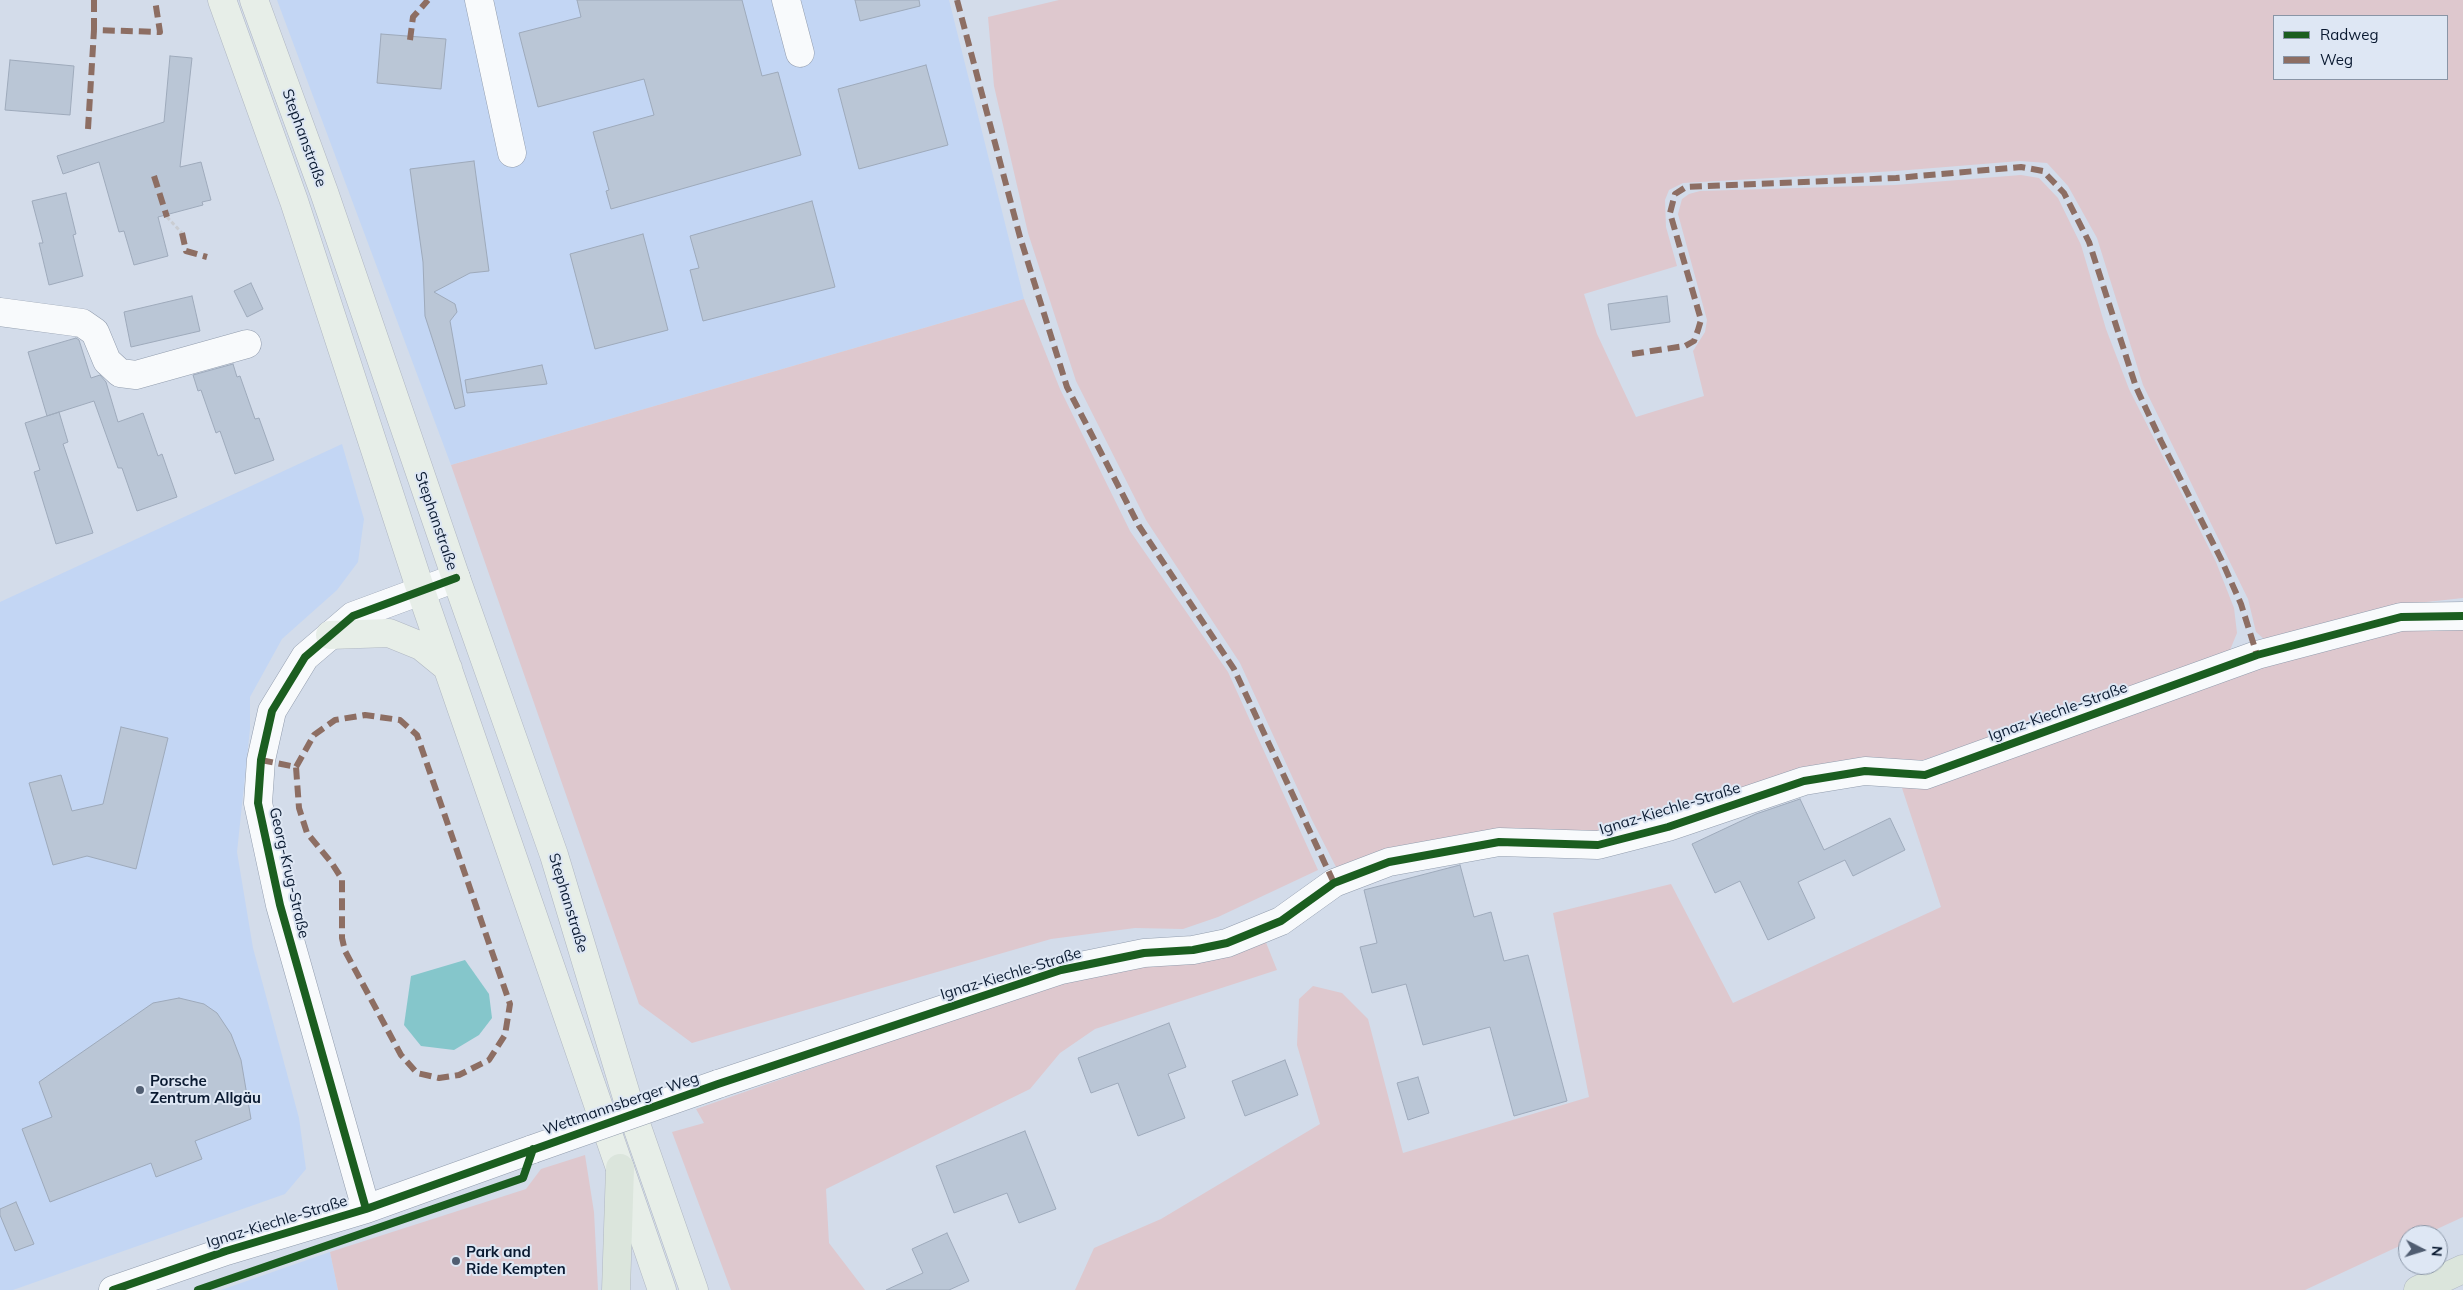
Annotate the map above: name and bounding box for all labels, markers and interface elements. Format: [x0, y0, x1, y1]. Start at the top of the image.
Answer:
legend [2273, 15, 2448, 80]
text: Radweg [2320, 25, 2378, 44]
text: Weg [2320, 50, 2353, 69]
street label: Stephanstraße [278, 87, 330, 189]
street label: Stephanstraße [411, 469, 461, 573]
street label: Ignaz-Kiechle-Straße [1986, 679, 2130, 745]
street label: Ignaz-Kiechle-Straße [1597, 779, 1743, 839]
street label: Georg-Krug-Straße [265, 806, 313, 940]
street label: Stephanstraße [544, 851, 592, 955]
street label: Ignaz-Kiechle-Straße [938, 944, 1084, 1004]
street label: Wettmannsberger Weg [541, 1069, 701, 1139]
place label: Porsche Zentrum Allgäu [150, 1072, 261, 1107]
marker: Porsche Zentrum Allgäu [134, 1084, 146, 1096]
street label: Ignaz-Kiechle-Straße [204, 1192, 350, 1252]
north arrow [2398, 1225, 2448, 1275]
place label: Park and Ride Kempten [466, 1243, 566, 1278]
text: N [2428, 1245, 2446, 1257]
marker: Park and Ride Kempten [450, 1255, 462, 1267]

